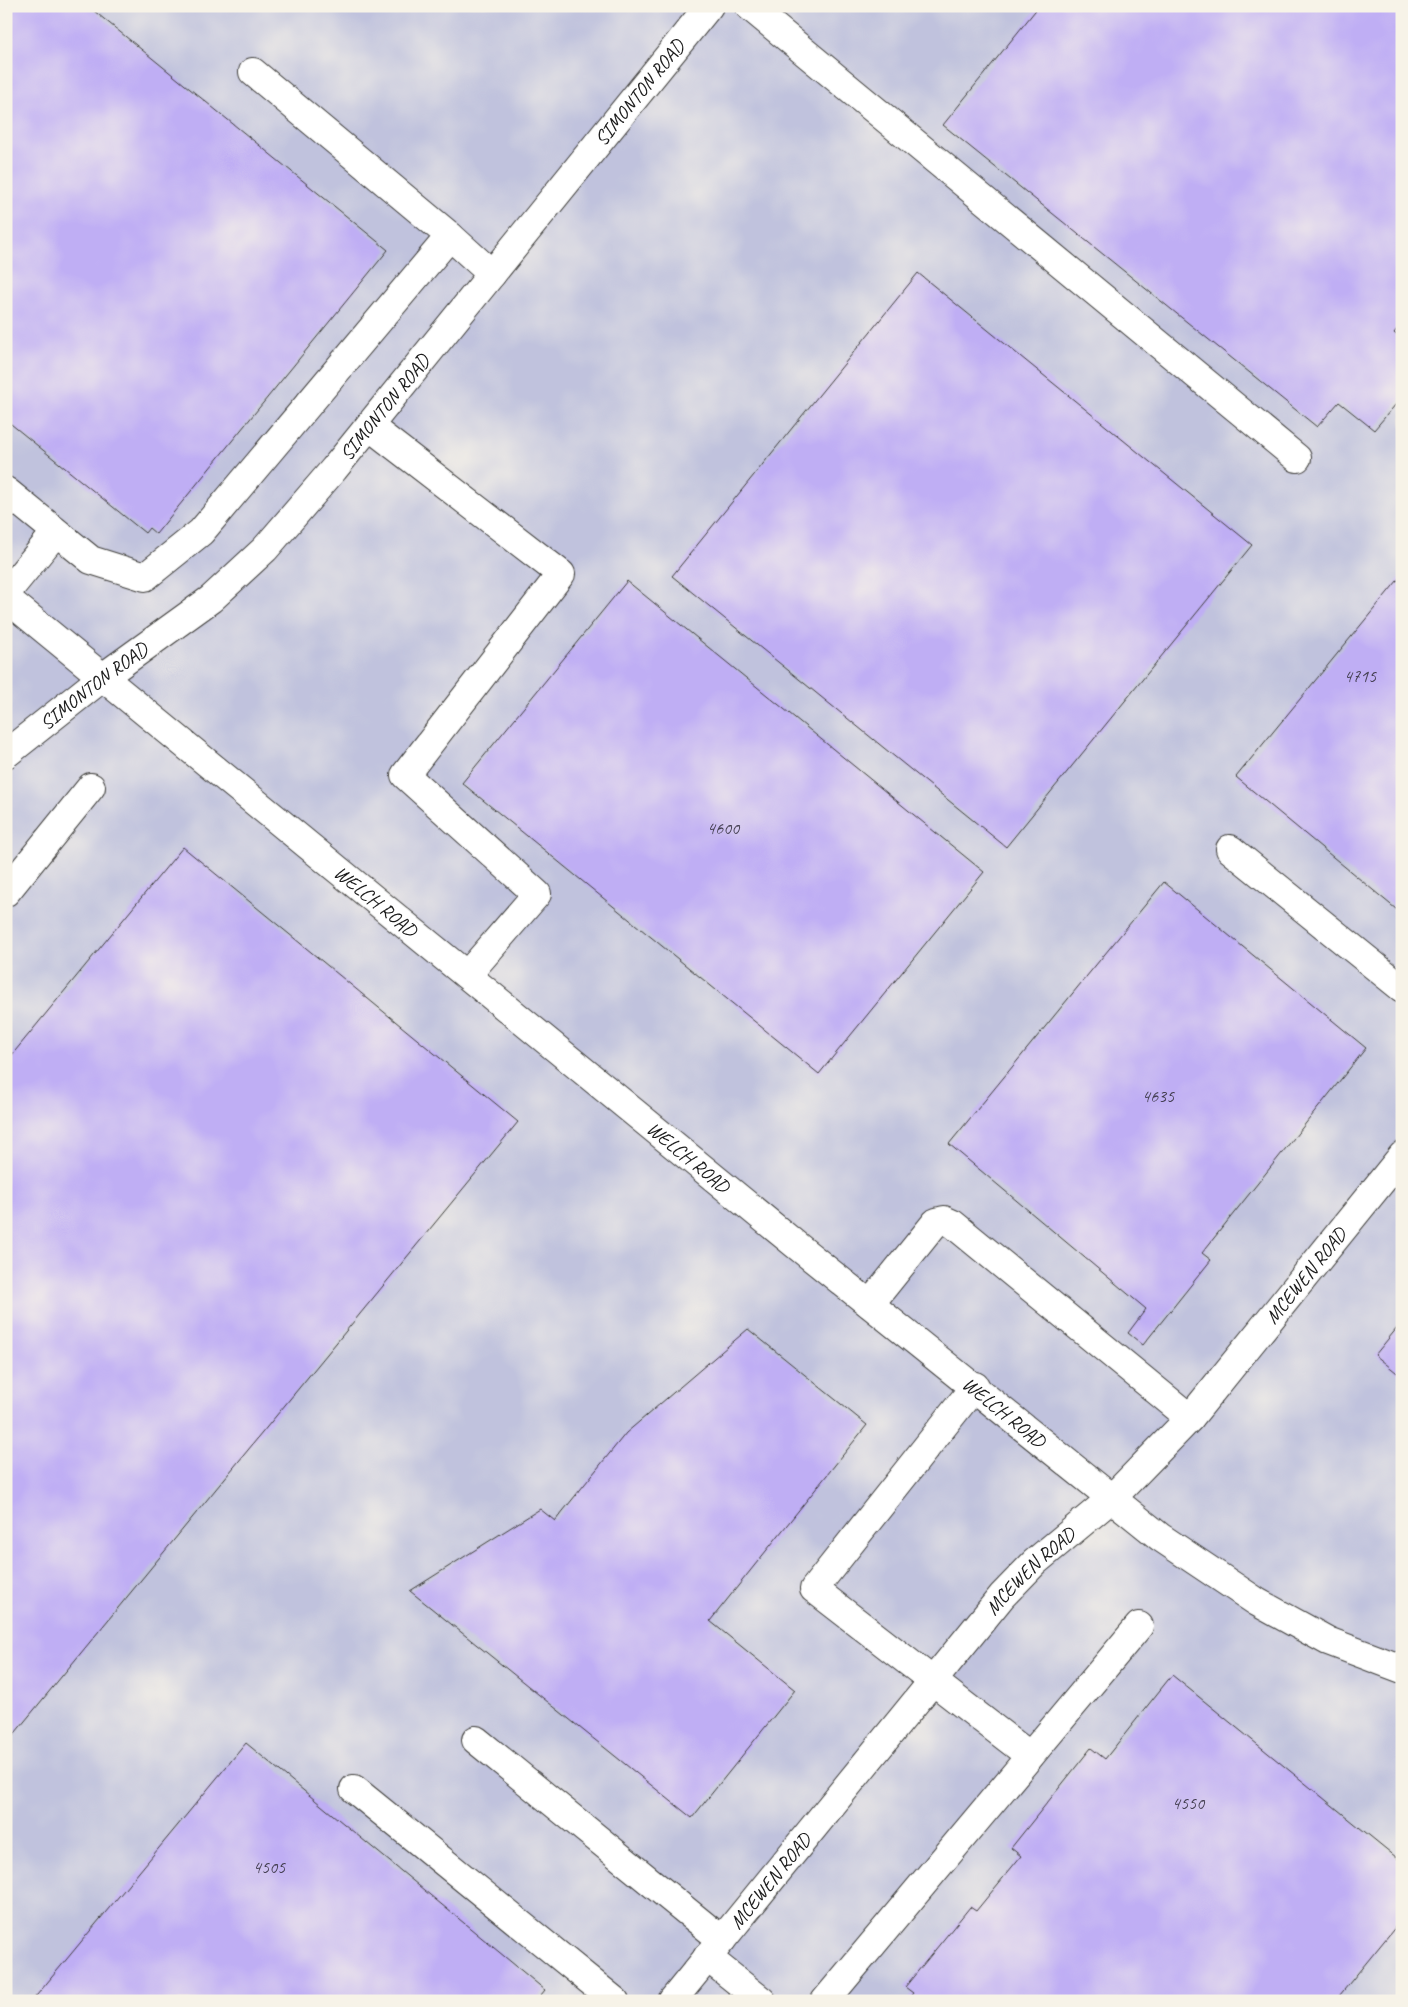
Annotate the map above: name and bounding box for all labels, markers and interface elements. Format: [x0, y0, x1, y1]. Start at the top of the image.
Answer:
street label: SIMONTON ROAD [589, 33, 691, 151]
street label: SIMONTON ROAD [334, 348, 436, 466]
street label: SIMONTON ROAD [35, 636, 154, 735]
house number: 4715 [1344, 665, 1377, 687]
house number: 4600 [707, 817, 741, 839]
street label: WELCH ROAD [329, 860, 424, 944]
house number: 4635 [1142, 1085, 1175, 1107]
street label: WELCH ROAD [642, 1116, 736, 1200]
street label: MCEWEN ROAD [1260, 1221, 1353, 1329]
street label: WELCH ROAD [957, 1371, 1052, 1455]
street label: MCEWEN ROAD [980, 1520, 1082, 1620]
house number: 4550 [1172, 1792, 1206, 1814]
street label: MCEWEN ROAD [724, 1826, 818, 1934]
house number: 4505 [253, 1856, 286, 1878]

